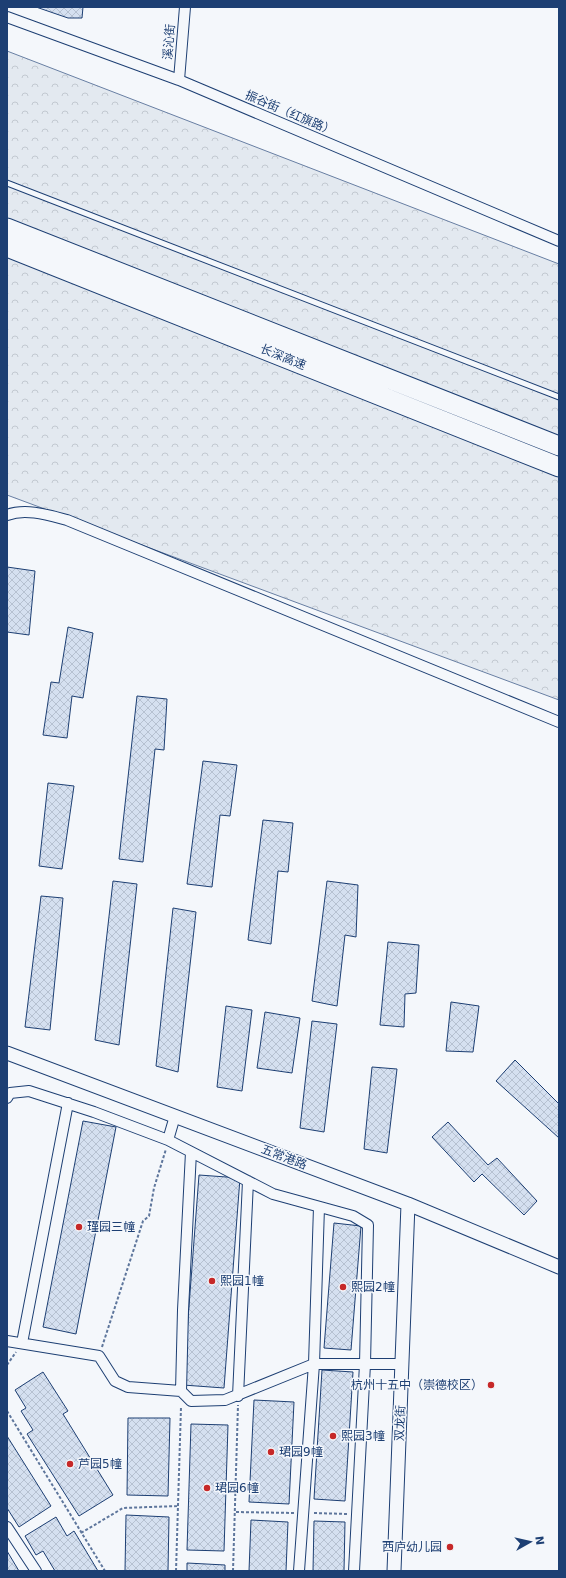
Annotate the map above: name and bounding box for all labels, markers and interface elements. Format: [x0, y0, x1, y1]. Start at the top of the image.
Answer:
street label: 溪沁街 [160, 23, 178, 61]
street label: 振谷街（红旗路） [243, 88, 337, 138]
street label: 长深高速 [258, 342, 308, 372]
street label: 五常港路 [259, 1142, 309, 1172]
place label: 瑾园三幢 [87, 1220, 135, 1234]
marker: 瑾园三幢 [74, 1222, 84, 1232]
place label: 熙园1幢 [220, 1274, 264, 1288]
marker: 熙园1幢 [207, 1276, 217, 1286]
place label: 熙园2幢 [351, 1280, 395, 1294]
marker: 熙园2幢 [338, 1282, 348, 1292]
place label: 杭州十五中（崇德校区） [351, 1378, 483, 1392]
marker: 杭州十五中（崇德校区） [486, 1380, 496, 1390]
street label: 双龙街 [392, 1405, 408, 1441]
place label: 熙园3幢 [341, 1429, 385, 1443]
marker: 熙园3幢 [328, 1431, 338, 1441]
place label: 珺园9幢 [279, 1445, 323, 1459]
marker: 珺园9幢 [266, 1447, 276, 1457]
place label: 芦园5幢 [78, 1457, 122, 1471]
marker: 芦园5幢 [65, 1459, 75, 1469]
place label: 珺园6幢 [215, 1481, 259, 1495]
marker: 珺园6幢 [202, 1483, 212, 1493]
north arrow [510, 1522, 550, 1562]
text: N [532, 1535, 546, 1546]
place label: 西庐幼儿园 [382, 1540, 442, 1554]
marker: 西庐幼儿园 [445, 1542, 455, 1552]

